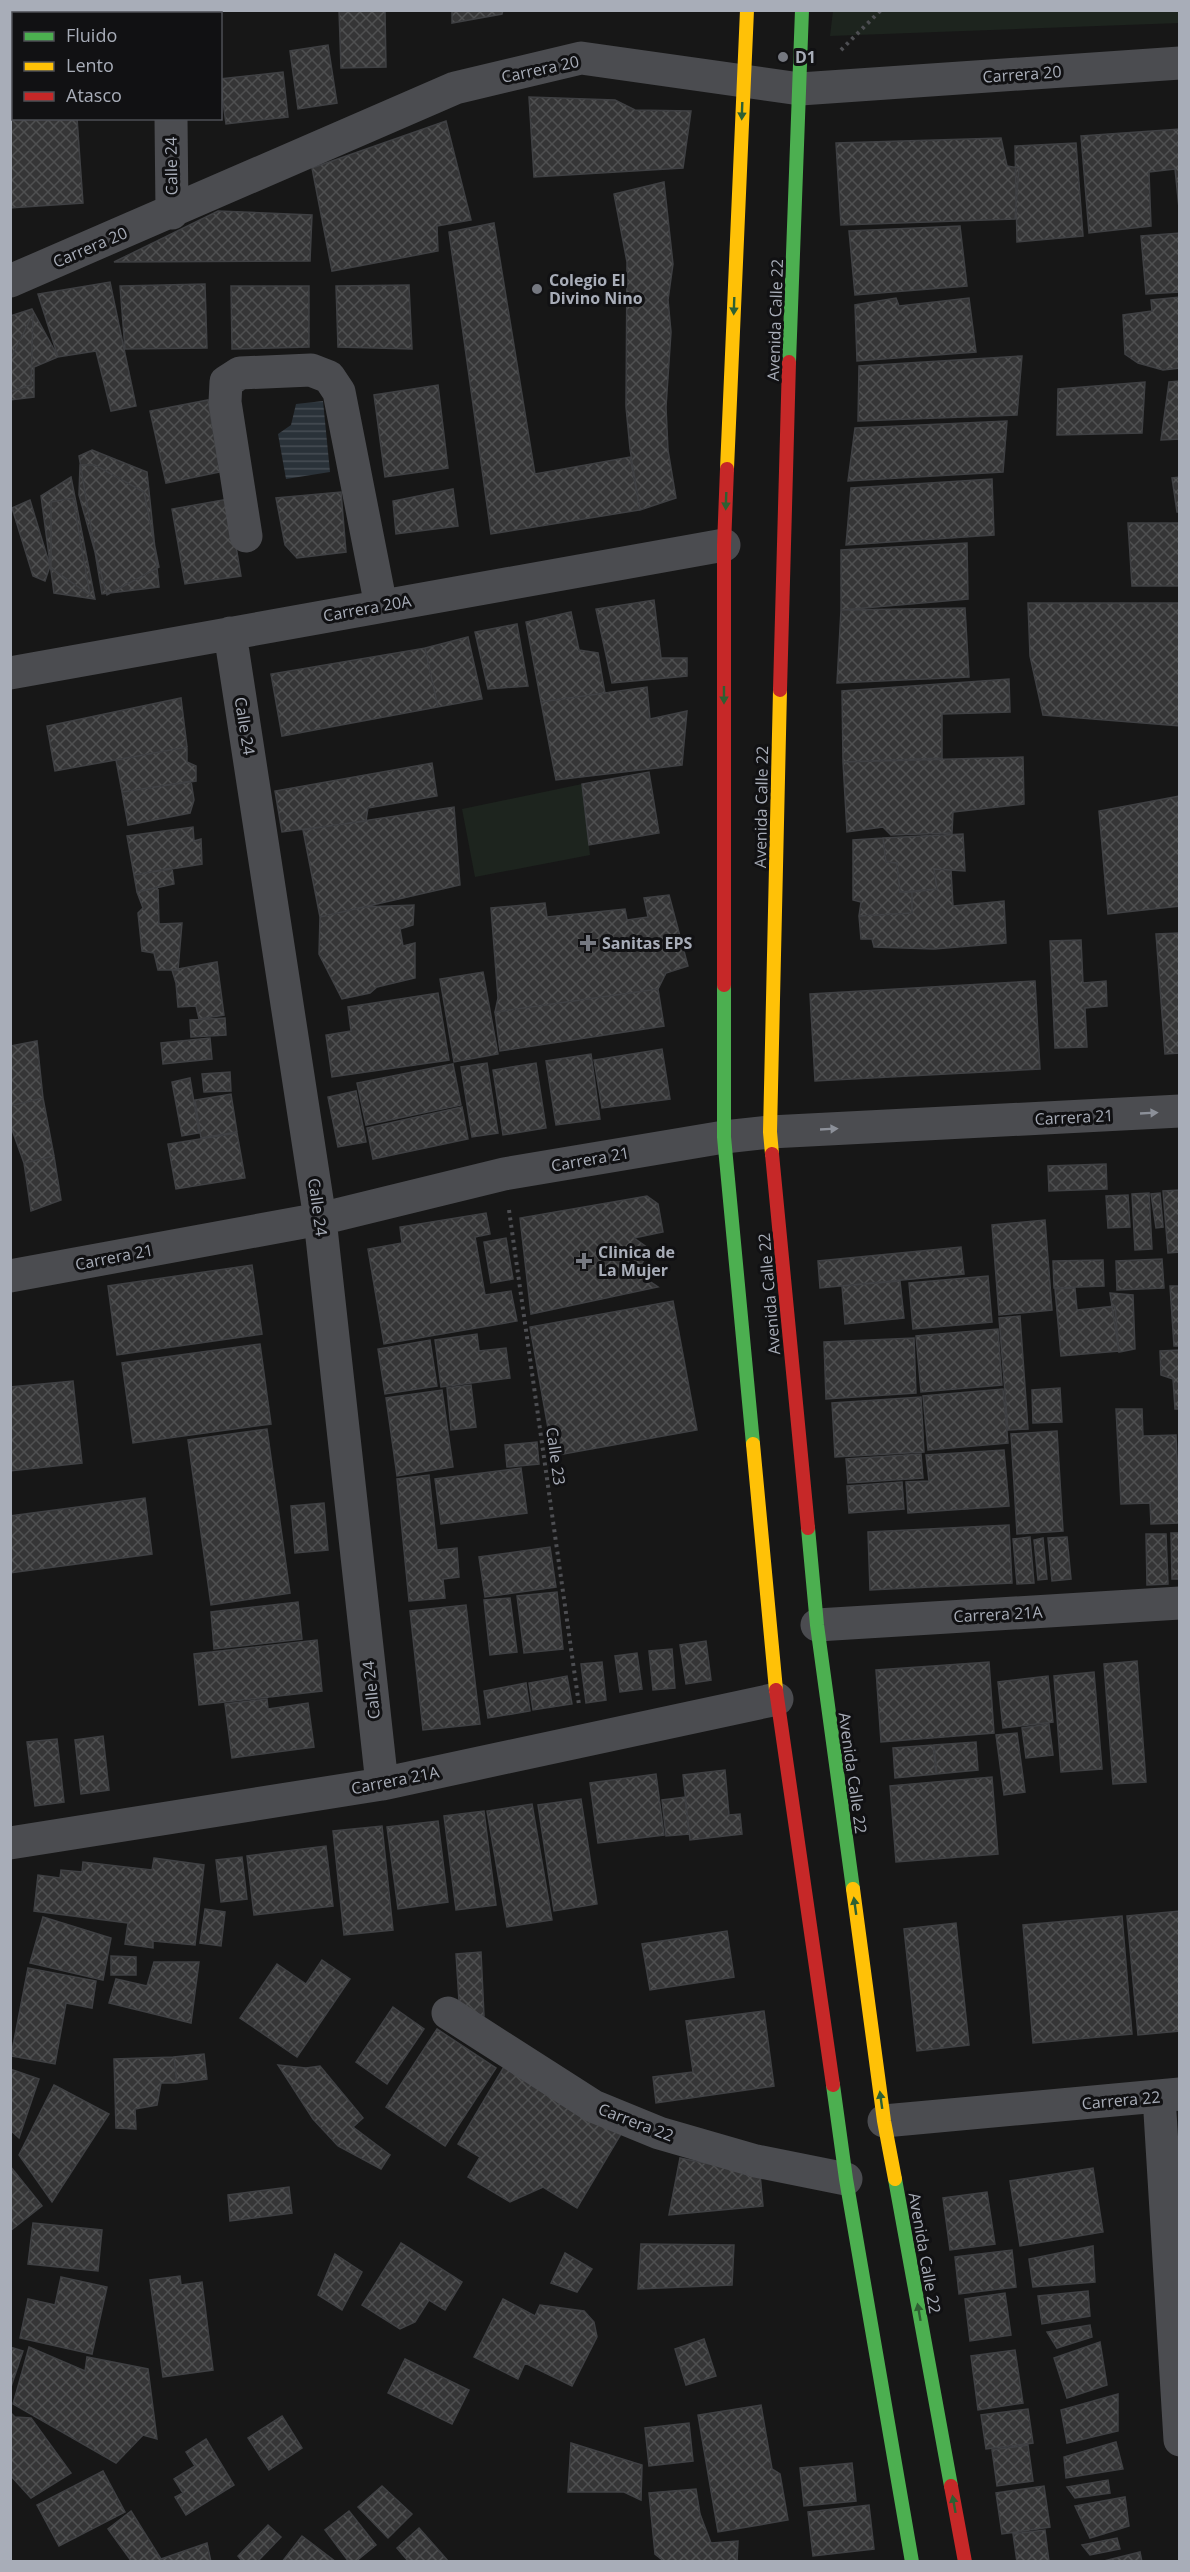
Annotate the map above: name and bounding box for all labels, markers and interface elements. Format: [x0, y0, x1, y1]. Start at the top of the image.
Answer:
legend [12, 12, 222, 120]
text: Fluido [66, 23, 117, 47]
place label: D1 [795, 46, 816, 68]
street label: Carrera 20 [499, 50, 581, 88]
marker: D1 [776, 50, 790, 64]
text: Lento [66, 53, 114, 77]
street label: Carrera 20 [982, 60, 1062, 88]
text: Atasco [66, 83, 122, 107]
one-way arrow [738, 101, 747, 120]
street label: Calle 24 [159, 137, 183, 195]
street label: Carrera 20 [49, 221, 131, 273]
street label: Avenida Calle 22 [762, 259, 788, 381]
place label: Colegio El Divino Nino [549, 269, 643, 309]
marker: Colegio El Divino Nino [530, 282, 544, 296]
one-way arrow [730, 296, 739, 315]
one-way arrow [721, 491, 730, 510]
street label: Carrera 20A [321, 589, 414, 627]
one-way arrow [719, 686, 729, 705]
street label: Calle 24 [230, 695, 260, 757]
street label: Avenida Calle 22 [749, 746, 773, 868]
place label: Sanitas EPS [602, 932, 693, 954]
marker: Sanitas EPS [579, 934, 597, 952]
street label: Carrera 21 [1034, 1104, 1114, 1130]
one-way arrow [1140, 1108, 1159, 1117]
one-way arrow [819, 1124, 838, 1133]
street label: Carrera 21 [549, 1141, 631, 1177]
street label: Calle 24 [303, 1177, 333, 1237]
street label: Avenida Calle 22 [753, 1232, 785, 1356]
street label: Carrera 21 [73, 1239, 155, 1275]
place label: Clinica de La Mujer [598, 1241, 675, 1281]
marker: Clinica de La Mujer [575, 1252, 593, 1270]
street label: Calle 23 [541, 1426, 571, 1486]
street label: Carrera 21A [953, 1601, 1044, 1627]
street label: Calle 24 [357, 1660, 385, 1720]
street label: Avenida Calle 22 [834, 1711, 872, 1835]
street label: Carrera 21A [349, 1761, 442, 1799]
one-way arrow [850, 1897, 859, 1916]
street label: Carrera 22 [1081, 2086, 1161, 2114]
one-way arrow [876, 2090, 885, 2109]
street label: Carrera 22 [595, 2098, 677, 2146]
street label: Avenida Calle 22 [904, 2191, 946, 2315]
one-way arrow [914, 2303, 923, 2322]
one-way arrow [949, 2494, 958, 2513]

